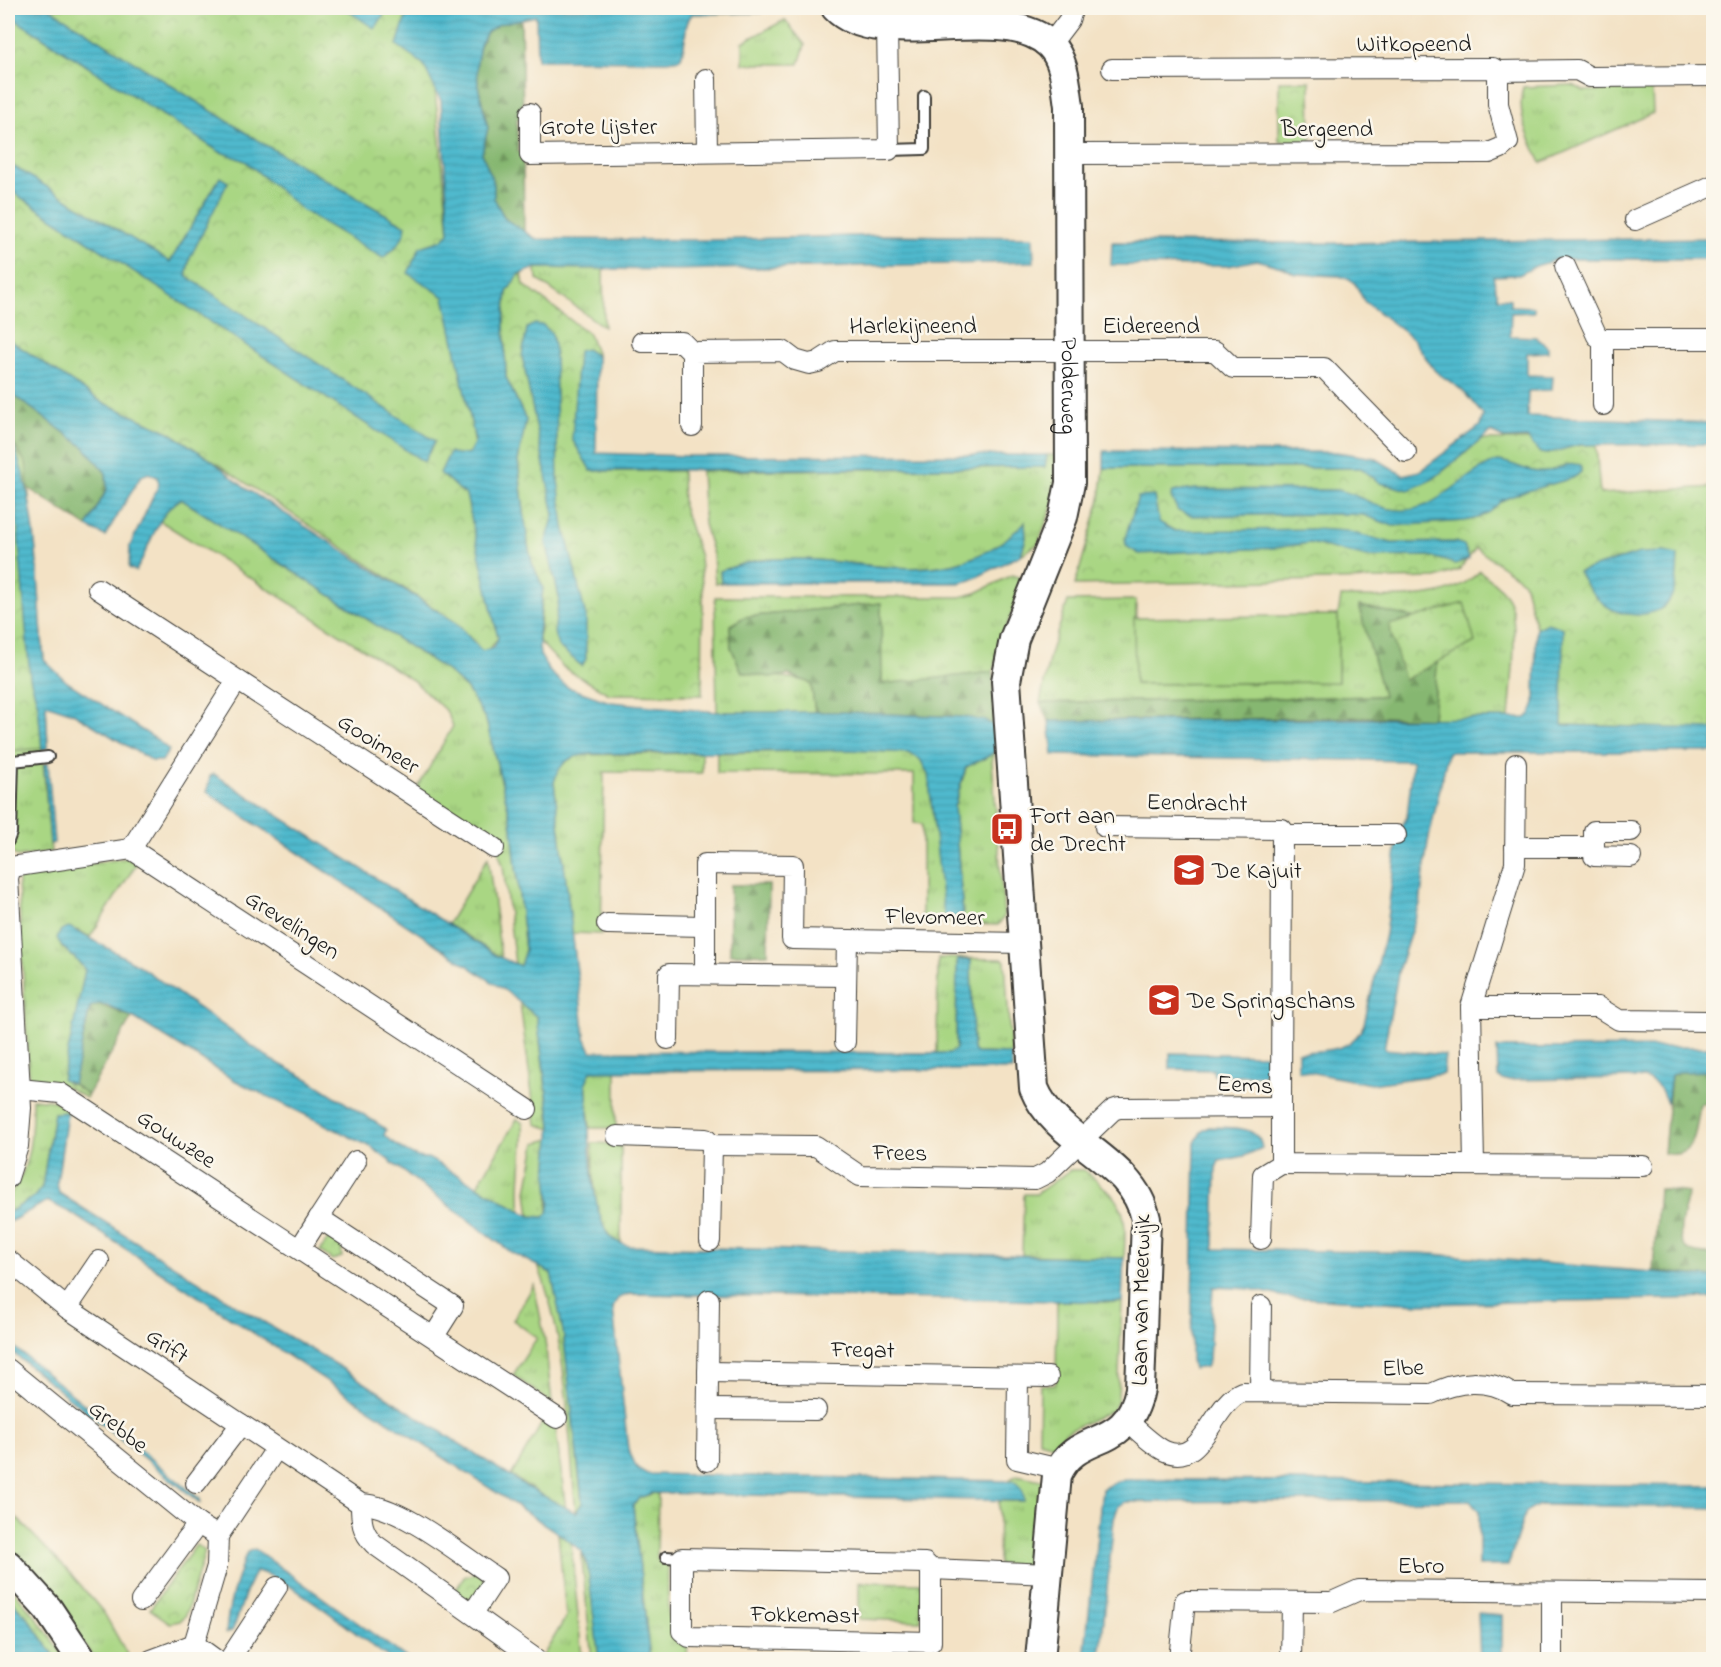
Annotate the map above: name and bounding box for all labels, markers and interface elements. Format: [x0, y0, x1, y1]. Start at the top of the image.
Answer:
street label: Witkopeend [1356, 28, 1472, 63]
street label: Grote Lijster [541, 111, 658, 146]
street label: Bergeend [1280, 113, 1373, 148]
street label: Harlekijneend [849, 310, 977, 345]
street label: Eidereend [1102, 310, 1200, 345]
street label: Polderweg [1050, 337, 1085, 435]
street label: Gooimeer [330, 705, 426, 785]
street label: Eendracht [1146, 786, 1248, 823]
place label: Fort aan de Drecht [1029, 800, 1126, 863]
bus stop icon: Fort aan de Drecht [989, 811, 1025, 847]
school or university icon: De Kajuit [1171, 852, 1207, 888]
place label: De Kajuit [1211, 855, 1302, 890]
street label: Grevelingen [237, 882, 346, 970]
street label: Flevomeer [884, 900, 986, 937]
school or university icon: De Springschans [1146, 982, 1182, 1018]
place label: De Springschans [1186, 985, 1356, 1020]
street label: Eems [1216, 1068, 1274, 1105]
street label: Gouwzee [129, 1101, 222, 1179]
street label: Frees [871, 1137, 928, 1172]
street label: Laan van Meerwijk [1124, 1213, 1162, 1386]
street label: Grift [138, 1320, 195, 1374]
street label: Fregat [830, 1333, 895, 1370]
street label: Elbe [1381, 1351, 1425, 1388]
street label: Grebbe [80, 1393, 155, 1463]
street label: Ebro [1397, 1550, 1445, 1585]
street label: Fokkemast [749, 1598, 860, 1635]

